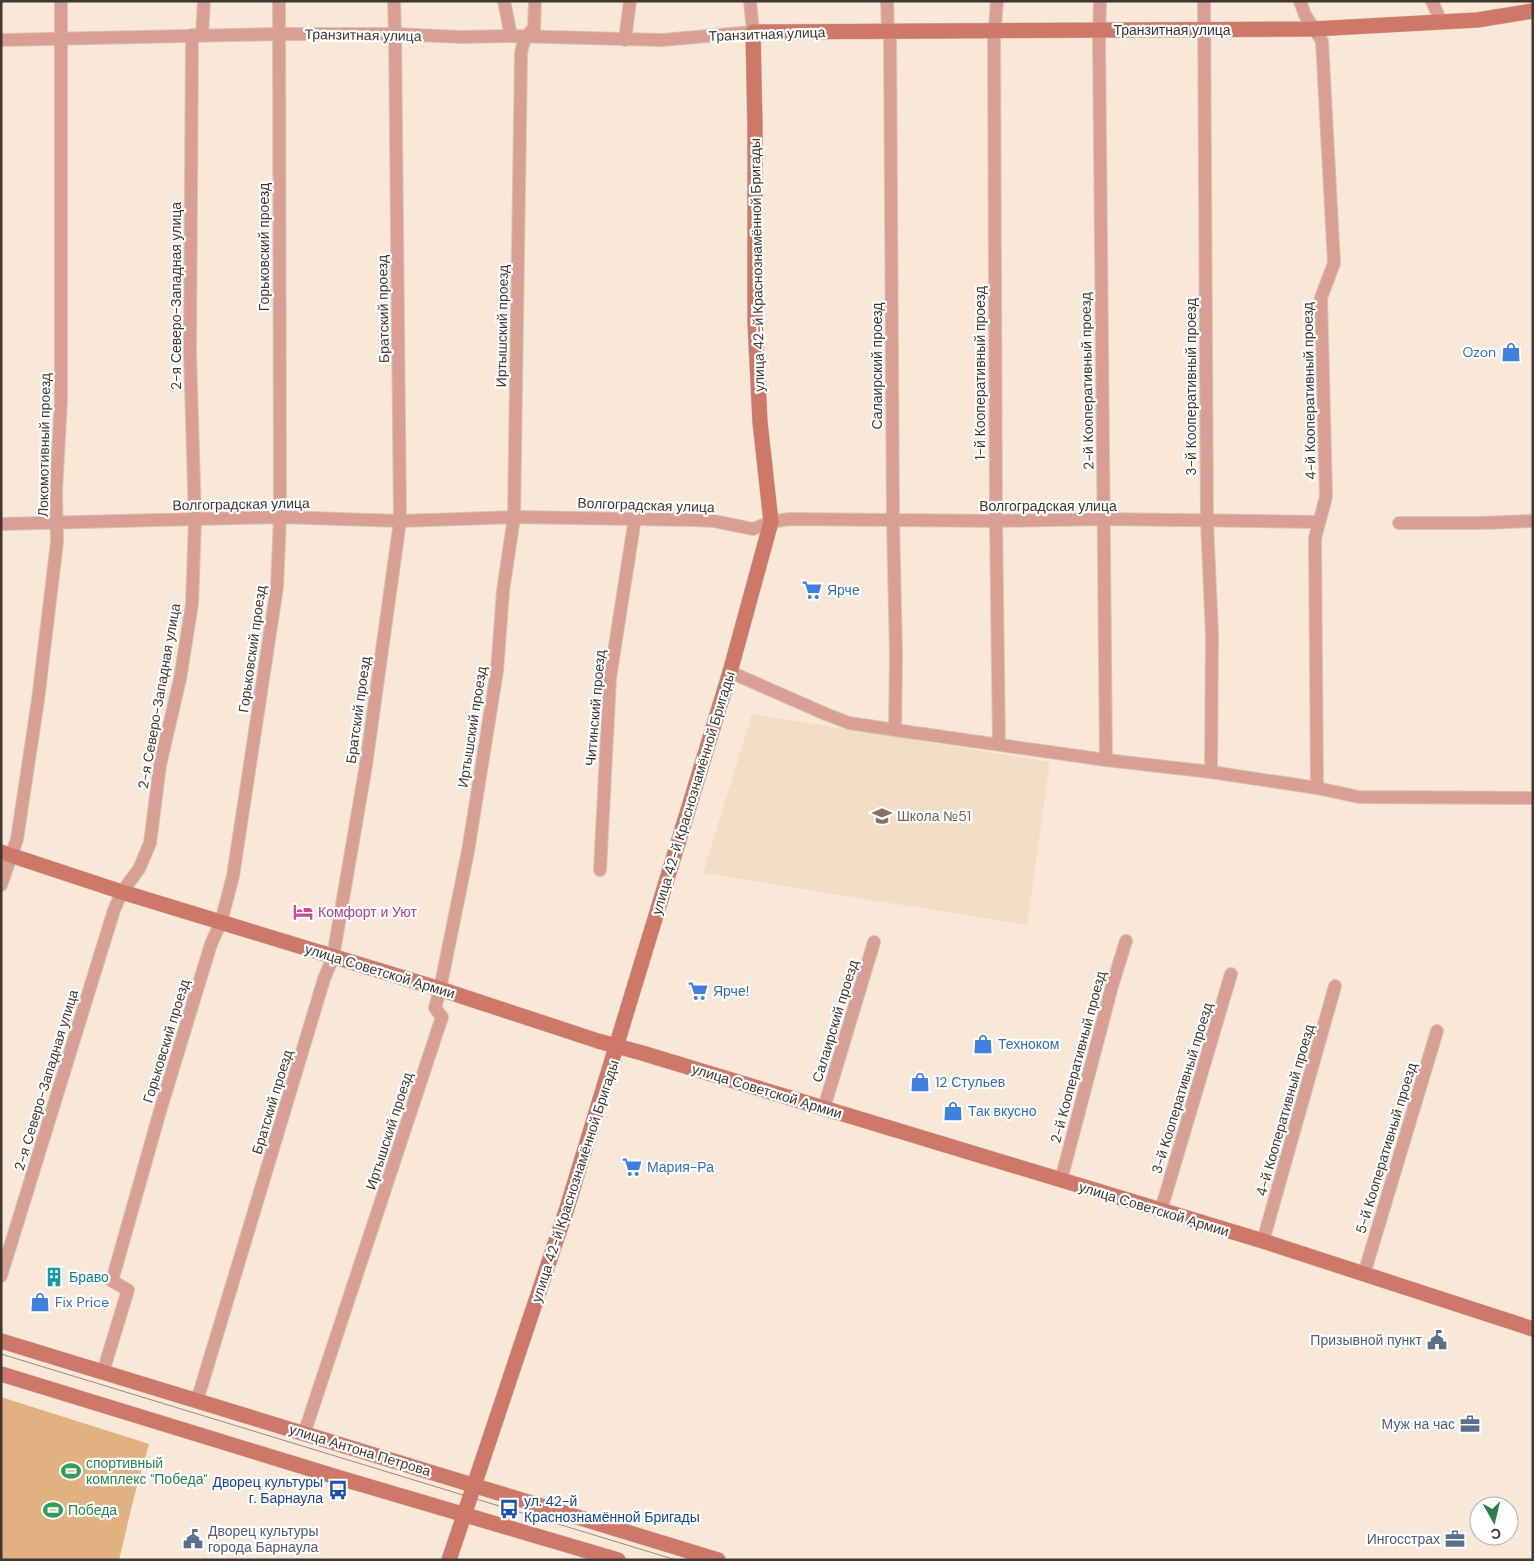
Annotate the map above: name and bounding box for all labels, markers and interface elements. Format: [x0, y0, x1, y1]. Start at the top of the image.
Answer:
street label: Транзитная улица [1113, 21, 1231, 39]
street label: Транзитная улица [708, 23, 826, 45]
street label: Транзитная улица [304, 25, 422, 45]
street label: улица 42-й Краснознамённой Бригады [746, 138, 768, 392]
street label: Горьковский проезд [255, 183, 273, 311]
street label: 2-я Северо-Западная улица [167, 202, 185, 390]
street label: Братский проезд [373, 255, 393, 363]
street label: Иртышский проезд [492, 265, 512, 387]
street label: 1-й Кооперативный проезд [971, 286, 989, 460]
street label: 2-й Кооперативный проезд [1076, 292, 1098, 470]
street label: 3-й Кооперативный проезд [1182, 298, 1200, 476]
street label: Салаирский проезд [868, 302, 886, 430]
street label: 4-й Кооперативный проезд [1298, 302, 1320, 480]
shop icon: Ozon [1500, 341, 1522, 363]
place label: Ozon [1462, 343, 1496, 361]
street label: Локомотивный проезд [34, 373, 54, 517]
street label: Волгоградская улица [172, 494, 310, 514]
street label: Волгоградская улица [577, 494, 715, 516]
street label: Волгоградская улица [979, 497, 1117, 515]
supermarket icon: Ярче [801, 579, 823, 601]
place label: Ярче [827, 581, 860, 599]
street label: Горьковский проезд [234, 584, 270, 714]
street label: 2-я Северо-Западная улица [134, 602, 184, 790]
street label: Читинский проезд [581, 649, 609, 767]
street label: Братский проезд [342, 655, 374, 765]
street label: Иртышский проезд [454, 665, 490, 789]
street label: улица 42-й Краснознамённой Бригады [647, 669, 739, 917]
school or university icon: Школа №51 [871, 805, 893, 827]
place label: Школа №51 [897, 807, 971, 825]
hotel icon: Комфорт и Уют [292, 901, 314, 923]
place label: Комфорт и Уют [318, 903, 417, 921]
street label: улица Советской Армии [303, 940, 457, 1002]
street label: Салаирский проезд [808, 958, 862, 1084]
street label: 2-й Кооперативный проезд [1046, 969, 1110, 1145]
street label: Горьковский проезд [139, 977, 193, 1105]
supermarket icon: Ярче! [687, 980, 709, 1002]
place label: Ярче! [713, 982, 749, 1000]
street label: 2-я Северо-Западная улица [10, 987, 82, 1173]
street label: 3-й Кооперативный проезд [1147, 1000, 1217, 1176]
street label: 4-й Кооперативный проезд [1252, 1022, 1318, 1198]
shop icon: Техноком [972, 1033, 994, 1055]
place label: Техноком [998, 1035, 1059, 1053]
street label: Братский проезд [248, 1048, 296, 1156]
street label: улица 42-й Краснознамённой Бригады [527, 1058, 623, 1304]
street label: улица Советской Армии [690, 1060, 844, 1122]
street label: 5-й Кооперативный проезд [1351, 1060, 1421, 1236]
street label: Иртышский проезд [361, 1070, 417, 1192]
shop icon: 12 Стульев [909, 1071, 931, 1093]
place label: 12 Стульев [935, 1073, 1005, 1091]
shop icon: Так вкусно [942, 1100, 964, 1122]
place label: Так вкусно [968, 1102, 1037, 1120]
supermarket icon: Мария-Ра [621, 1156, 643, 1178]
place label: Мария-Ра [647, 1158, 714, 1176]
street label: улица Советской Армии [1077, 1178, 1231, 1240]
building icon: Браво [43, 1266, 65, 1288]
place label: Браво [69, 1268, 109, 1286]
shop icon: Fix Price [29, 1291, 51, 1313]
place label: Fix Price [55, 1293, 109, 1311]
public building icon: Призывной пункт [1426, 1329, 1448, 1351]
place label: Призывной пункт [1310, 1331, 1423, 1349]
office icon: Муж на час [1459, 1413, 1481, 1435]
place label: Муж на час [1382, 1415, 1455, 1433]
street label: улица Антона Петрова [287, 1420, 433, 1480]
place label: спортивный комплекс "Победа" [86, 1454, 208, 1488]
sports icon: спортивный комплекс "Победа" [60, 1460, 82, 1482]
place label: Дворец культуры г. Барнаула [213, 1473, 323, 1507]
bus stop icon: Дворец культуры г. Барнаула [327, 1479, 349, 1501]
place label: ул. 42-й Краснознамённой Бригады [524, 1492, 700, 1526]
north arrow [1469, 1496, 1519, 1546]
bus stop icon: ул. 42-й Краснознамённой Бригады [498, 1498, 520, 1520]
sports icon: Победа [42, 1499, 64, 1521]
place label: Победа [68, 1501, 117, 1519]
place label: Дворец культуры города Барнаула [208, 1522, 319, 1556]
text: С [1490, 1524, 1502, 1543]
public building icon: Дворец культуры города Барнаула [182, 1528, 204, 1550]
office icon: Ингосстрах [1444, 1528, 1466, 1550]
place label: Ингосстрах [1367, 1530, 1440, 1548]

